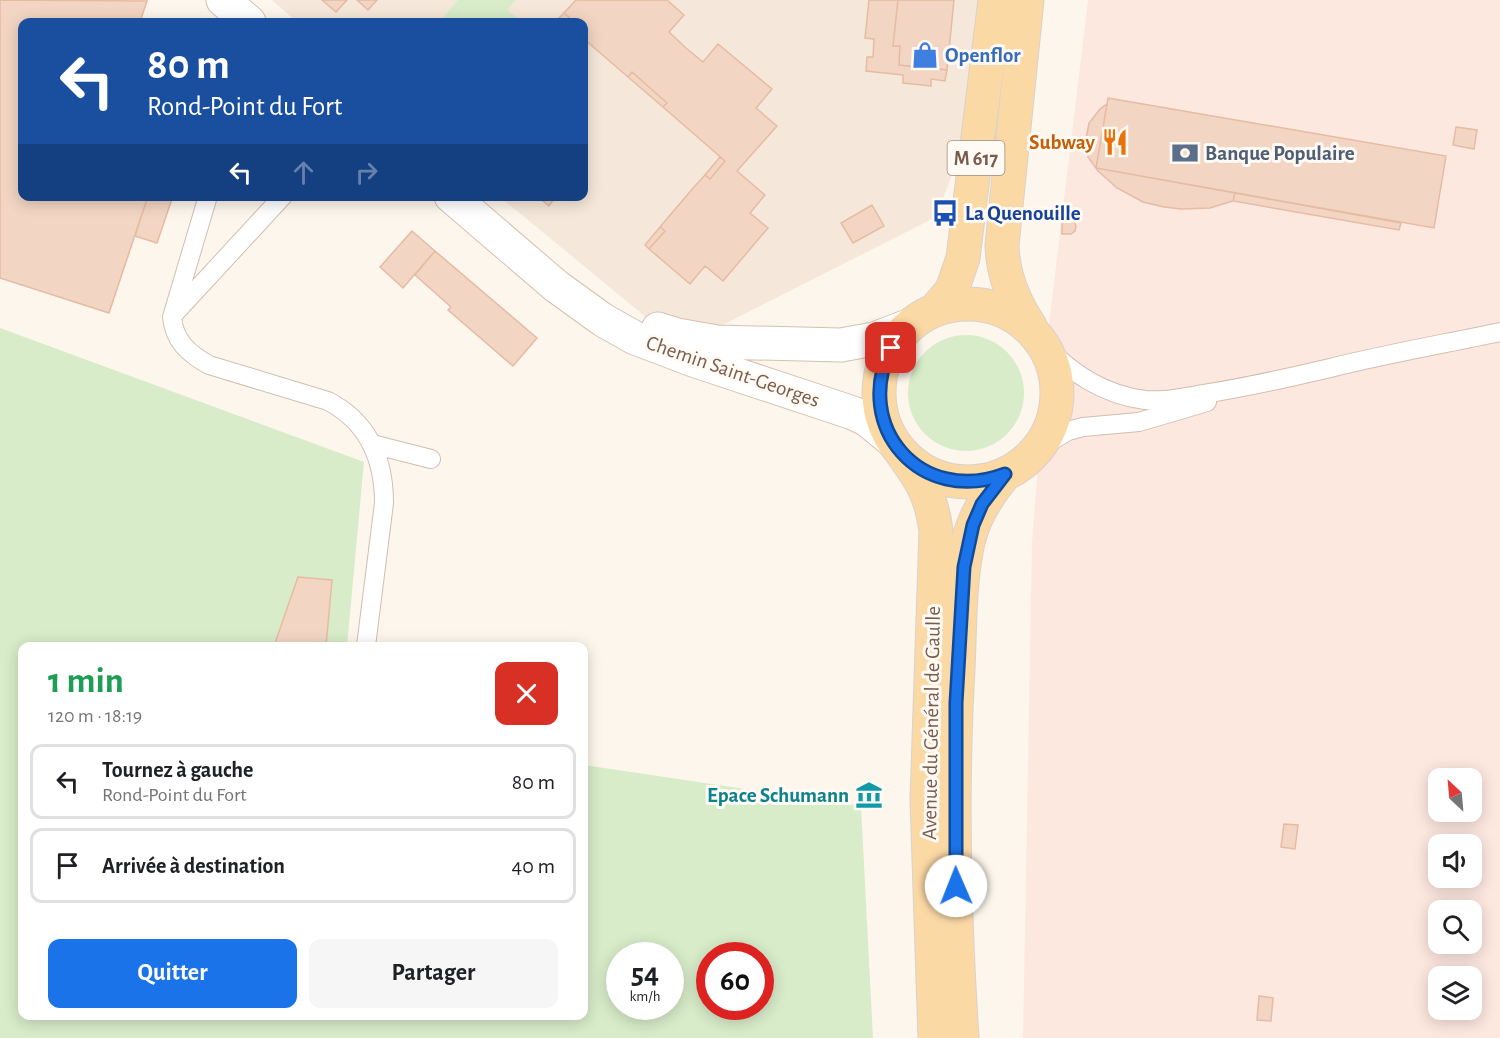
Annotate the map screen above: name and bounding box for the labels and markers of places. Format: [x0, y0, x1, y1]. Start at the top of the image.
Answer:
shop icon: Openflor [910, 40, 940, 70]
place label: Openflor [945, 45, 1021, 66]
restaurant icon: Subway [1100, 127, 1130, 157]
place label: Subway [1029, 132, 1096, 153]
bank icon: Banque Populaire [1170, 138, 1200, 168]
place label: Banque Populaire [1205, 143, 1355, 164]
bus stop icon: La Quenouille [930, 198, 960, 228]
place label: La Quenouille [965, 203, 1081, 225]
pin [865, 322, 916, 373]
museum icon: Epace Schumann [854, 780, 884, 810]
place label: Epace Schumann [707, 785, 849, 806]

